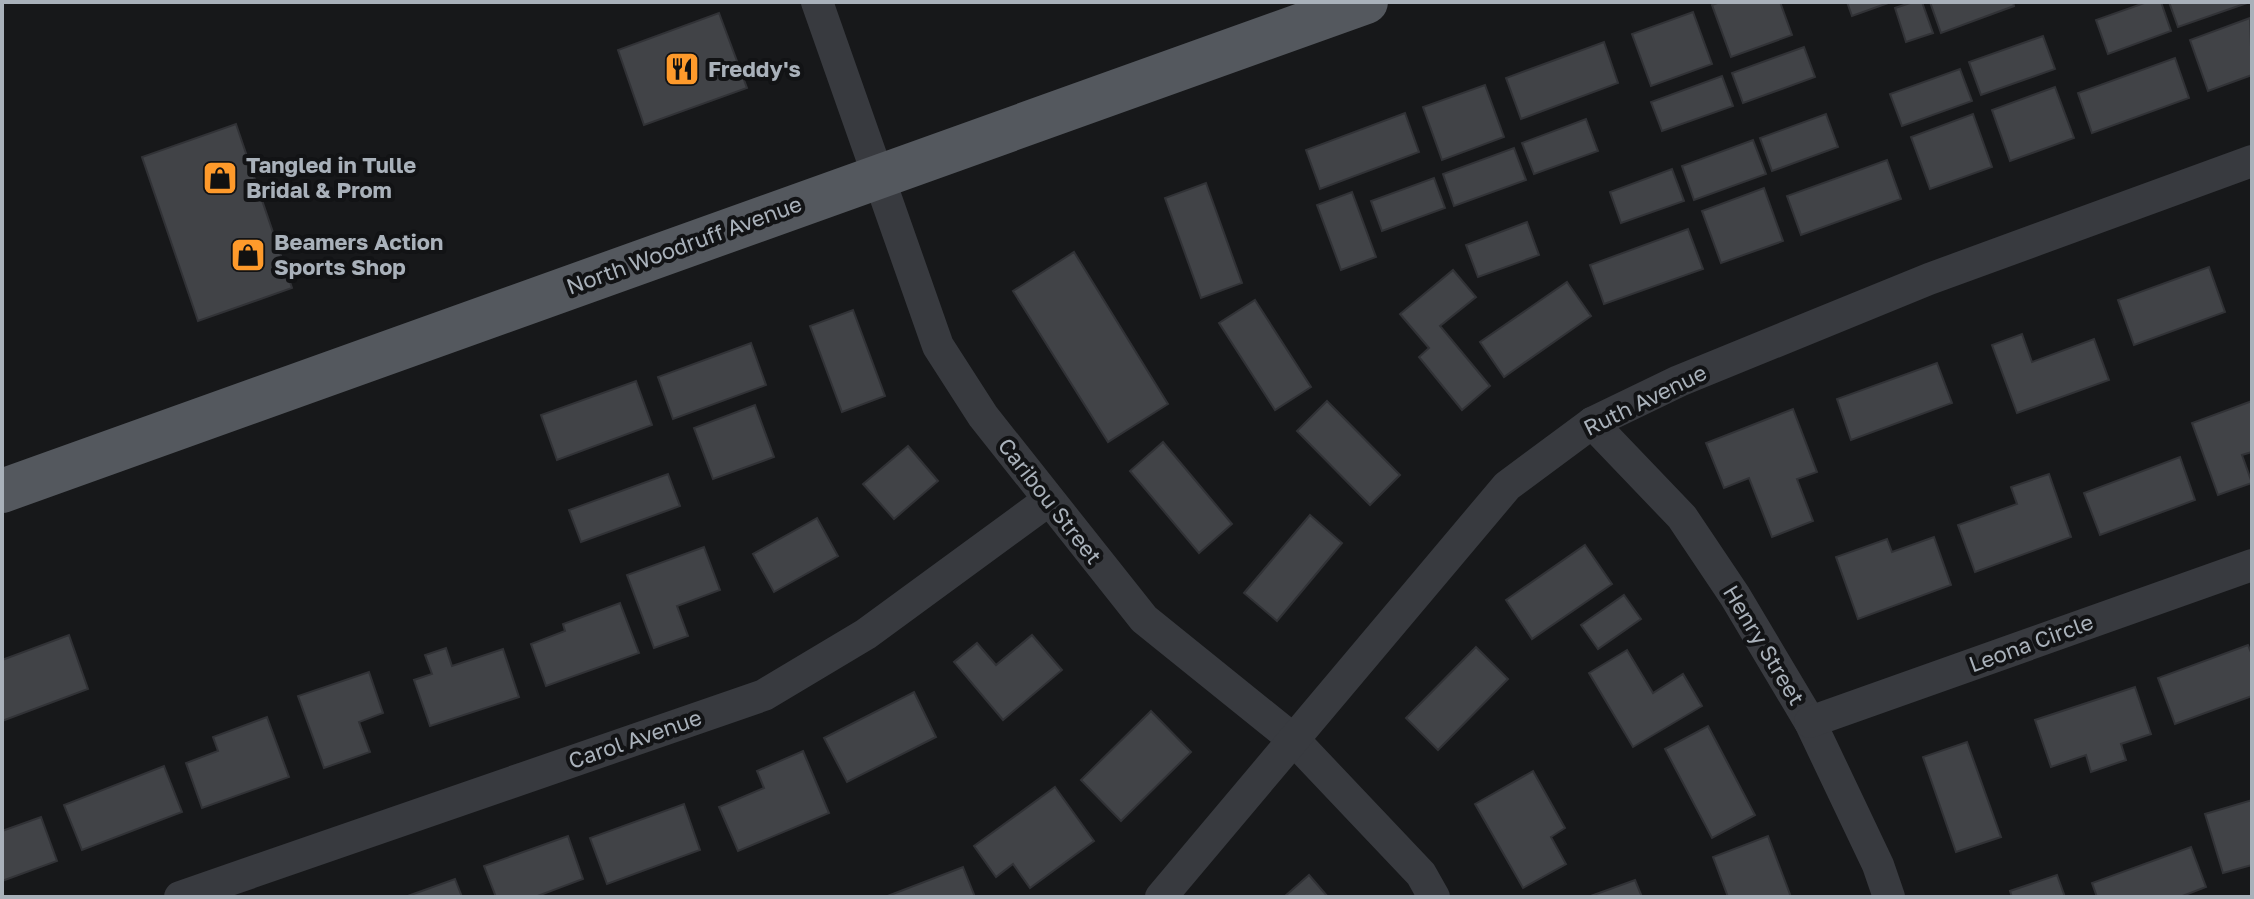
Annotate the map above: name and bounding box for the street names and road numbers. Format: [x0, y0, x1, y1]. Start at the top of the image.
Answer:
street label: North Woodruff Avenue [563, 189, 805, 300]
street label: Ruth Avenue [1579, 358, 1711, 441]
street label: Caribou Street [993, 432, 1108, 569]
street label: Henry Street [1718, 580, 1811, 710]
street label: Leona Circle [1965, 608, 2097, 678]
street label: Carol Avenue [565, 703, 705, 774]

